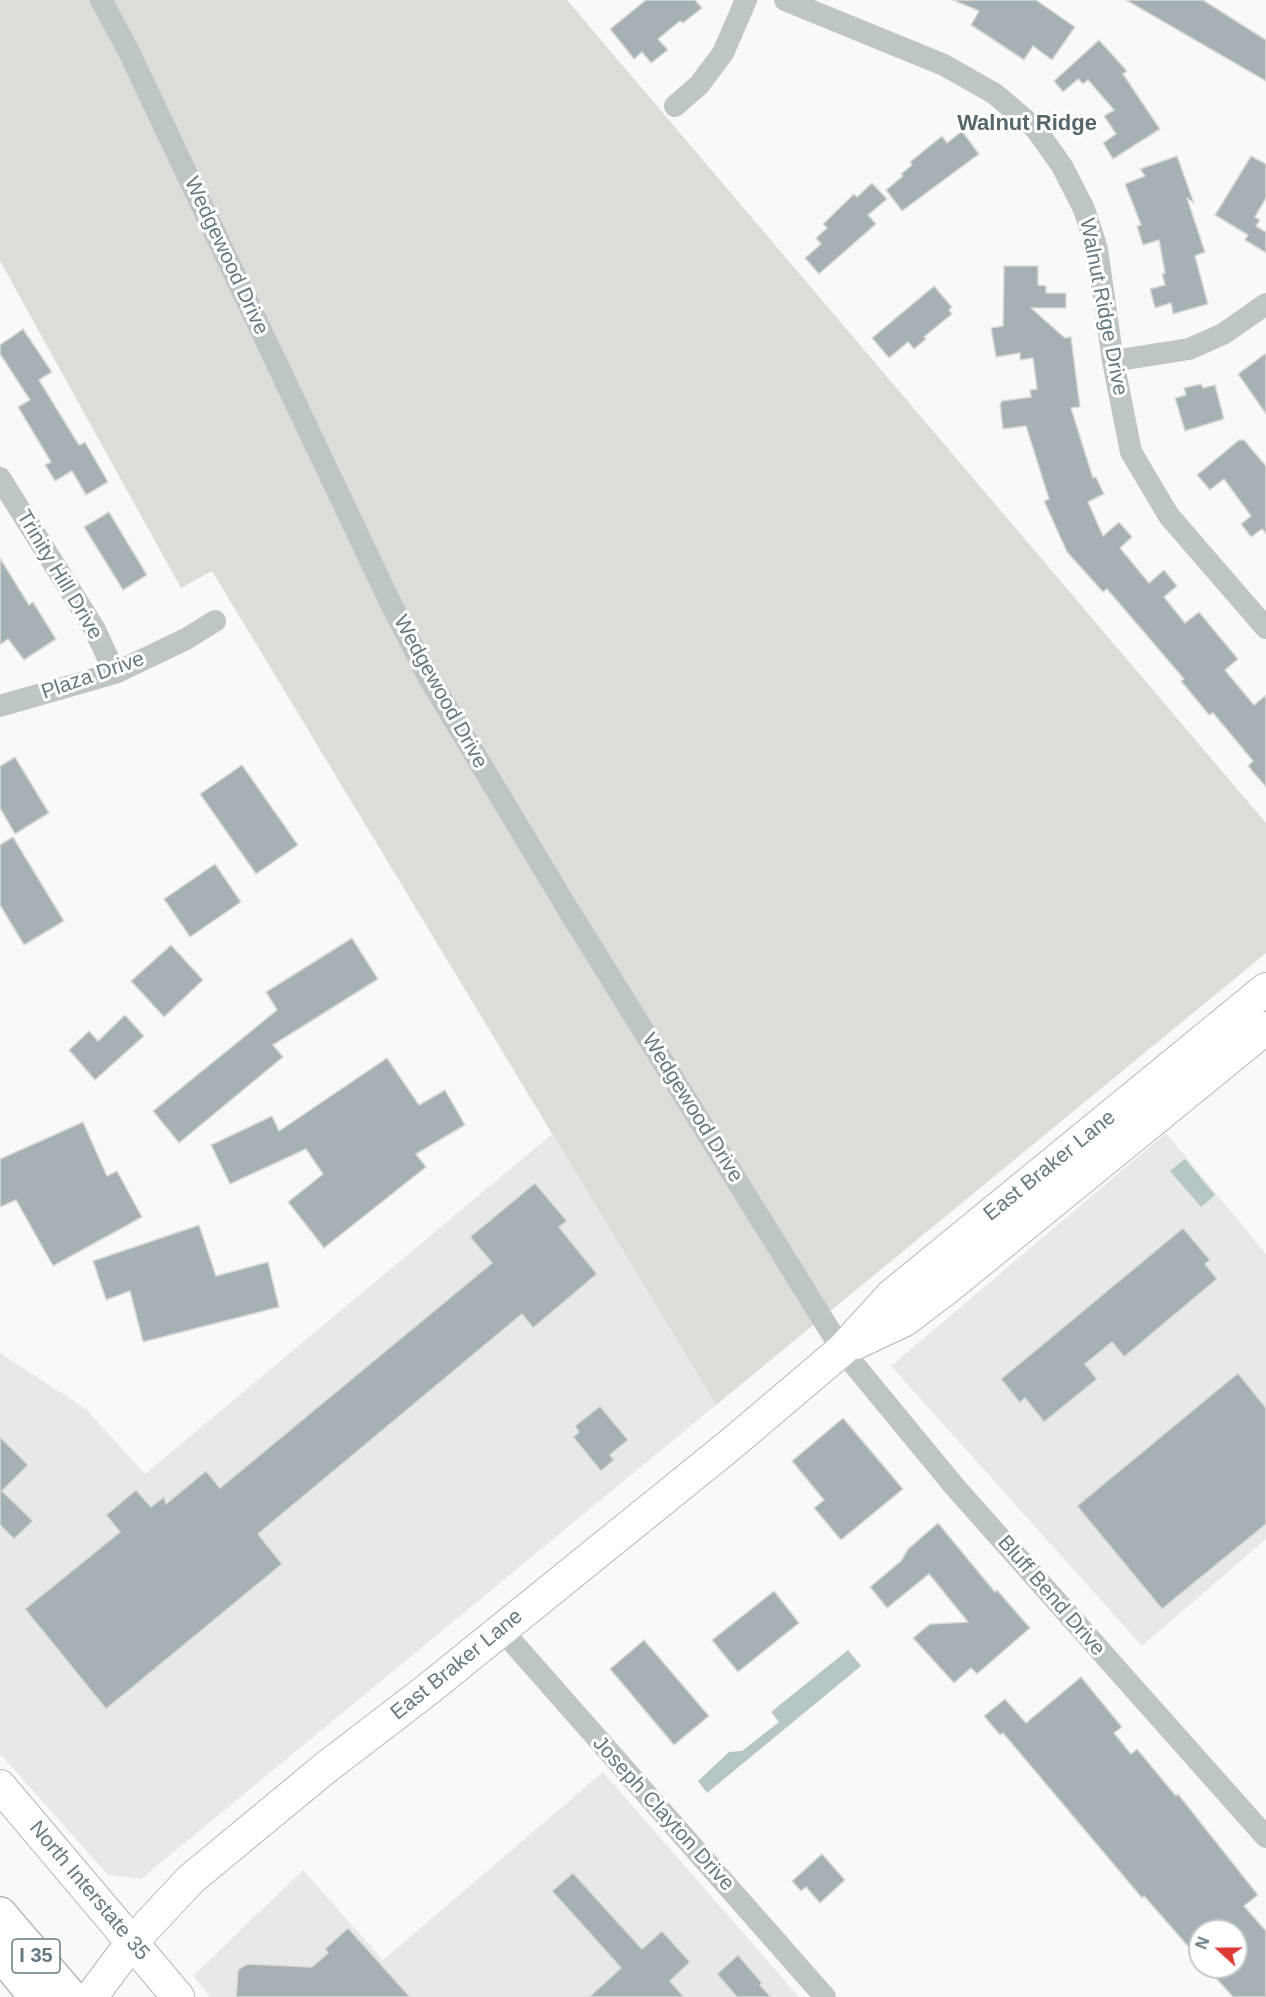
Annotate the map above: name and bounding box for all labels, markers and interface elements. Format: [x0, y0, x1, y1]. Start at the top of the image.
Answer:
district label: Walnut Ridge [957, 111, 1097, 137]
street label: Wedgewood Drive [178, 173, 274, 339]
street label: Walnut Ridge Drive [1073, 216, 1133, 398]
street label: Trinity Hill Drive [11, 506, 107, 644]
street label: Wedgewood Drive [387, 611, 493, 773]
street label: Plaza Drive [38, 647, 148, 705]
street label: Wedgewood Drive [636, 1029, 748, 1187]
street label: East Braker Lane [979, 1105, 1121, 1227]
street label: Bluff Bend Drive [992, 1531, 1110, 1661]
street label: East Braker Lane [386, 1604, 528, 1726]
street label: Joseph Clayton Drive [587, 1731, 739, 1897]
street label: North Interstate 35 [23, 1816, 155, 1966]
north arrow [1188, 1919, 1248, 1979]
text: N [1193, 1935, 1213, 1952]
road number: I 35 [12, 1939, 60, 1973]

